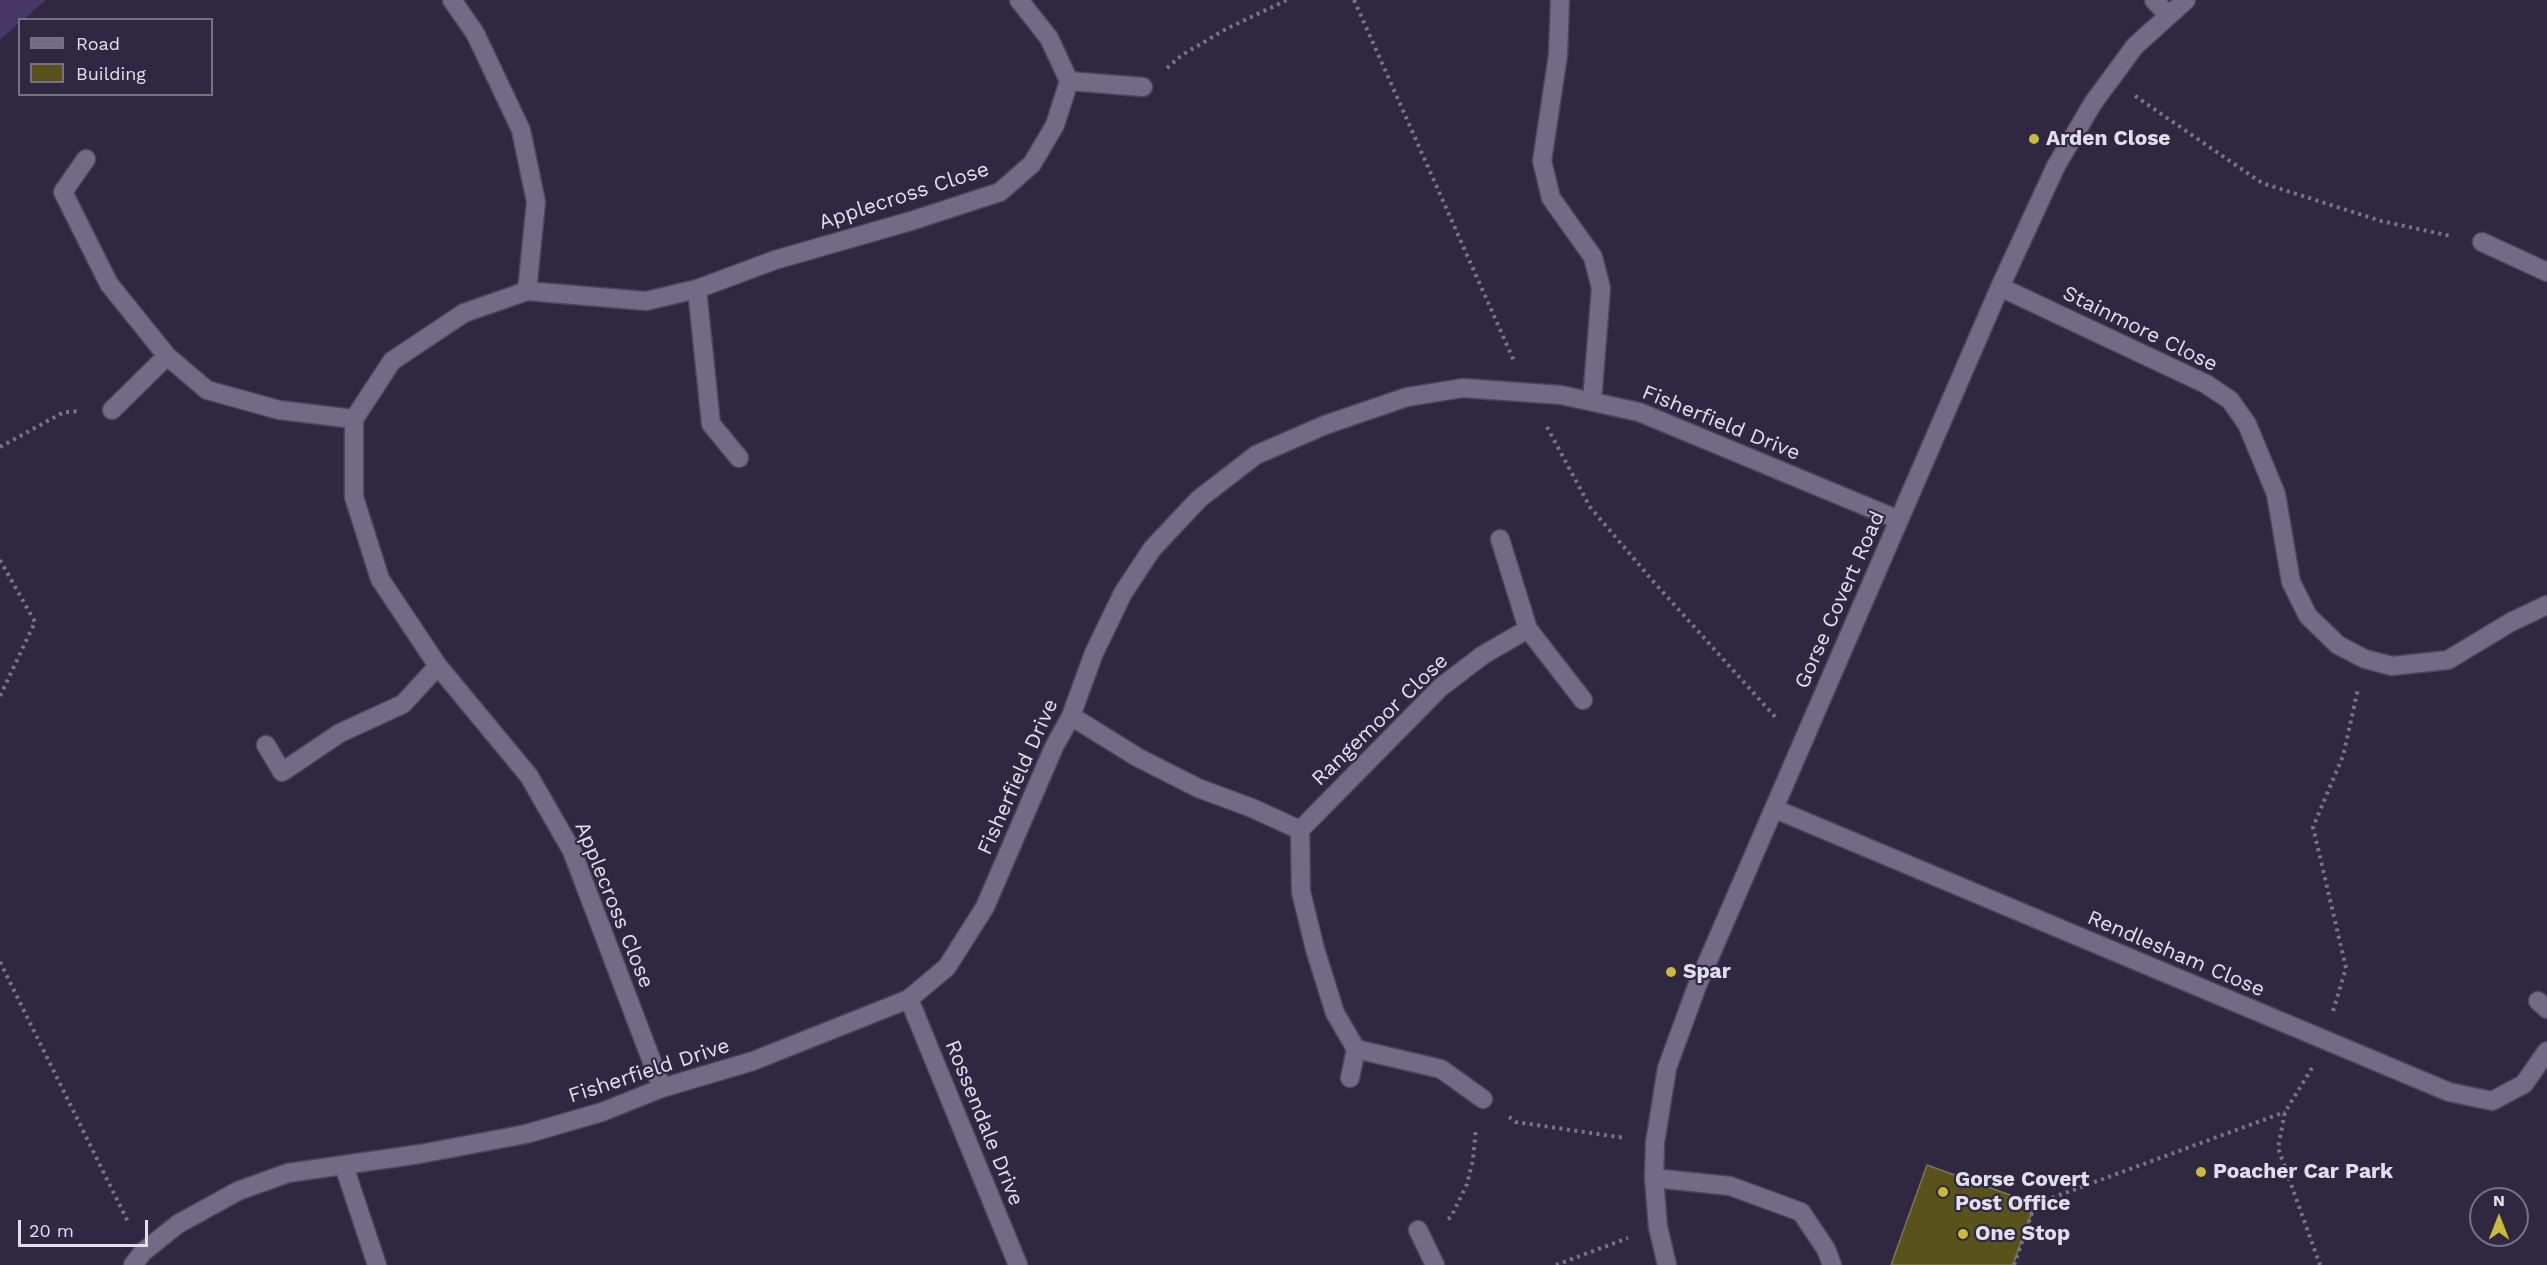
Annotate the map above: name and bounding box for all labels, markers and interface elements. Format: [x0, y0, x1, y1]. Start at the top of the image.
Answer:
legend [18, 18, 213, 96]
text: Road [76, 33, 120, 54]
text: Building [76, 63, 146, 84]
place label: Arden Close [2046, 126, 2171, 152]
marker: Arden Close [2027, 132, 2041, 146]
street label: Applecross Close [816, 157, 992, 235]
street label: Stainmore Close [2058, 281, 2222, 377]
street label: Fisherfield Drive [1638, 380, 1804, 466]
street label: Gorse Covert Road [1790, 507, 1890, 693]
street label: Rangemoor Close [1307, 649, 1453, 791]
street label: Fisherfield Drive [972, 695, 1064, 859]
street label: Applecross Close [569, 818, 659, 992]
street label: Rendlesham Close [2084, 905, 2268, 1003]
place label: Spar [1683, 959, 1731, 985]
marker: Spar [1664, 965, 1678, 979]
street label: Fisherfield Drive [565, 1033, 733, 1109]
street label: Rossendale Drive [939, 1036, 1029, 1210]
place label: Poacher Car Park [2213, 1159, 2393, 1185]
marker: Poacher Car Park [2194, 1165, 2208, 1179]
place label: Gorse Covert Post Office [1955, 1167, 2089, 1217]
marker: Gorse Covert Post Office [1936, 1185, 1950, 1199]
north arrow [2469, 1187, 2529, 1247]
text: N [2493, 1191, 2505, 1210]
scale bar [21, 1208, 152, 1246]
text: 20 m [29, 1220, 74, 1241]
place label: One Stop [1975, 1221, 2070, 1247]
marker: One Stop [1956, 1227, 1970, 1241]

